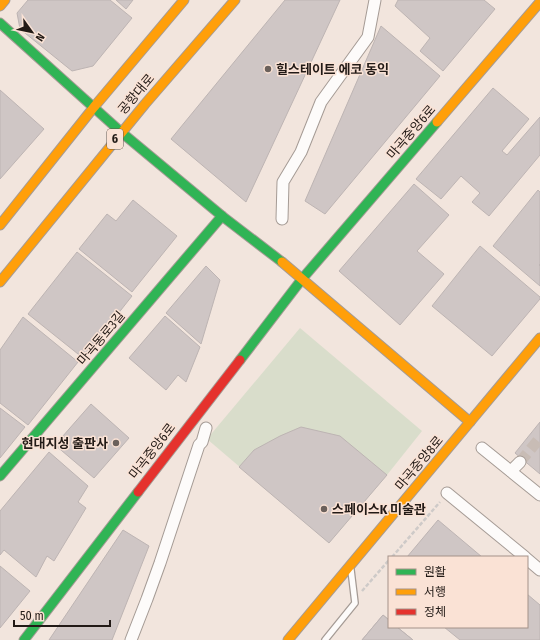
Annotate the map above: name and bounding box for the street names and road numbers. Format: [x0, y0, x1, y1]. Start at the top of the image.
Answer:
street label: 공항대로 [115, 71, 157, 117]
street label: 마곡중앙6로 [384, 102, 438, 162]
road number: 6 [107, 129, 123, 149]
street label: 마곡동로3길 [74, 308, 128, 368]
street label: 마곡중앙6로 [126, 420, 178, 482]
street label: 마곡중앙8로 [392, 433, 446, 493]

